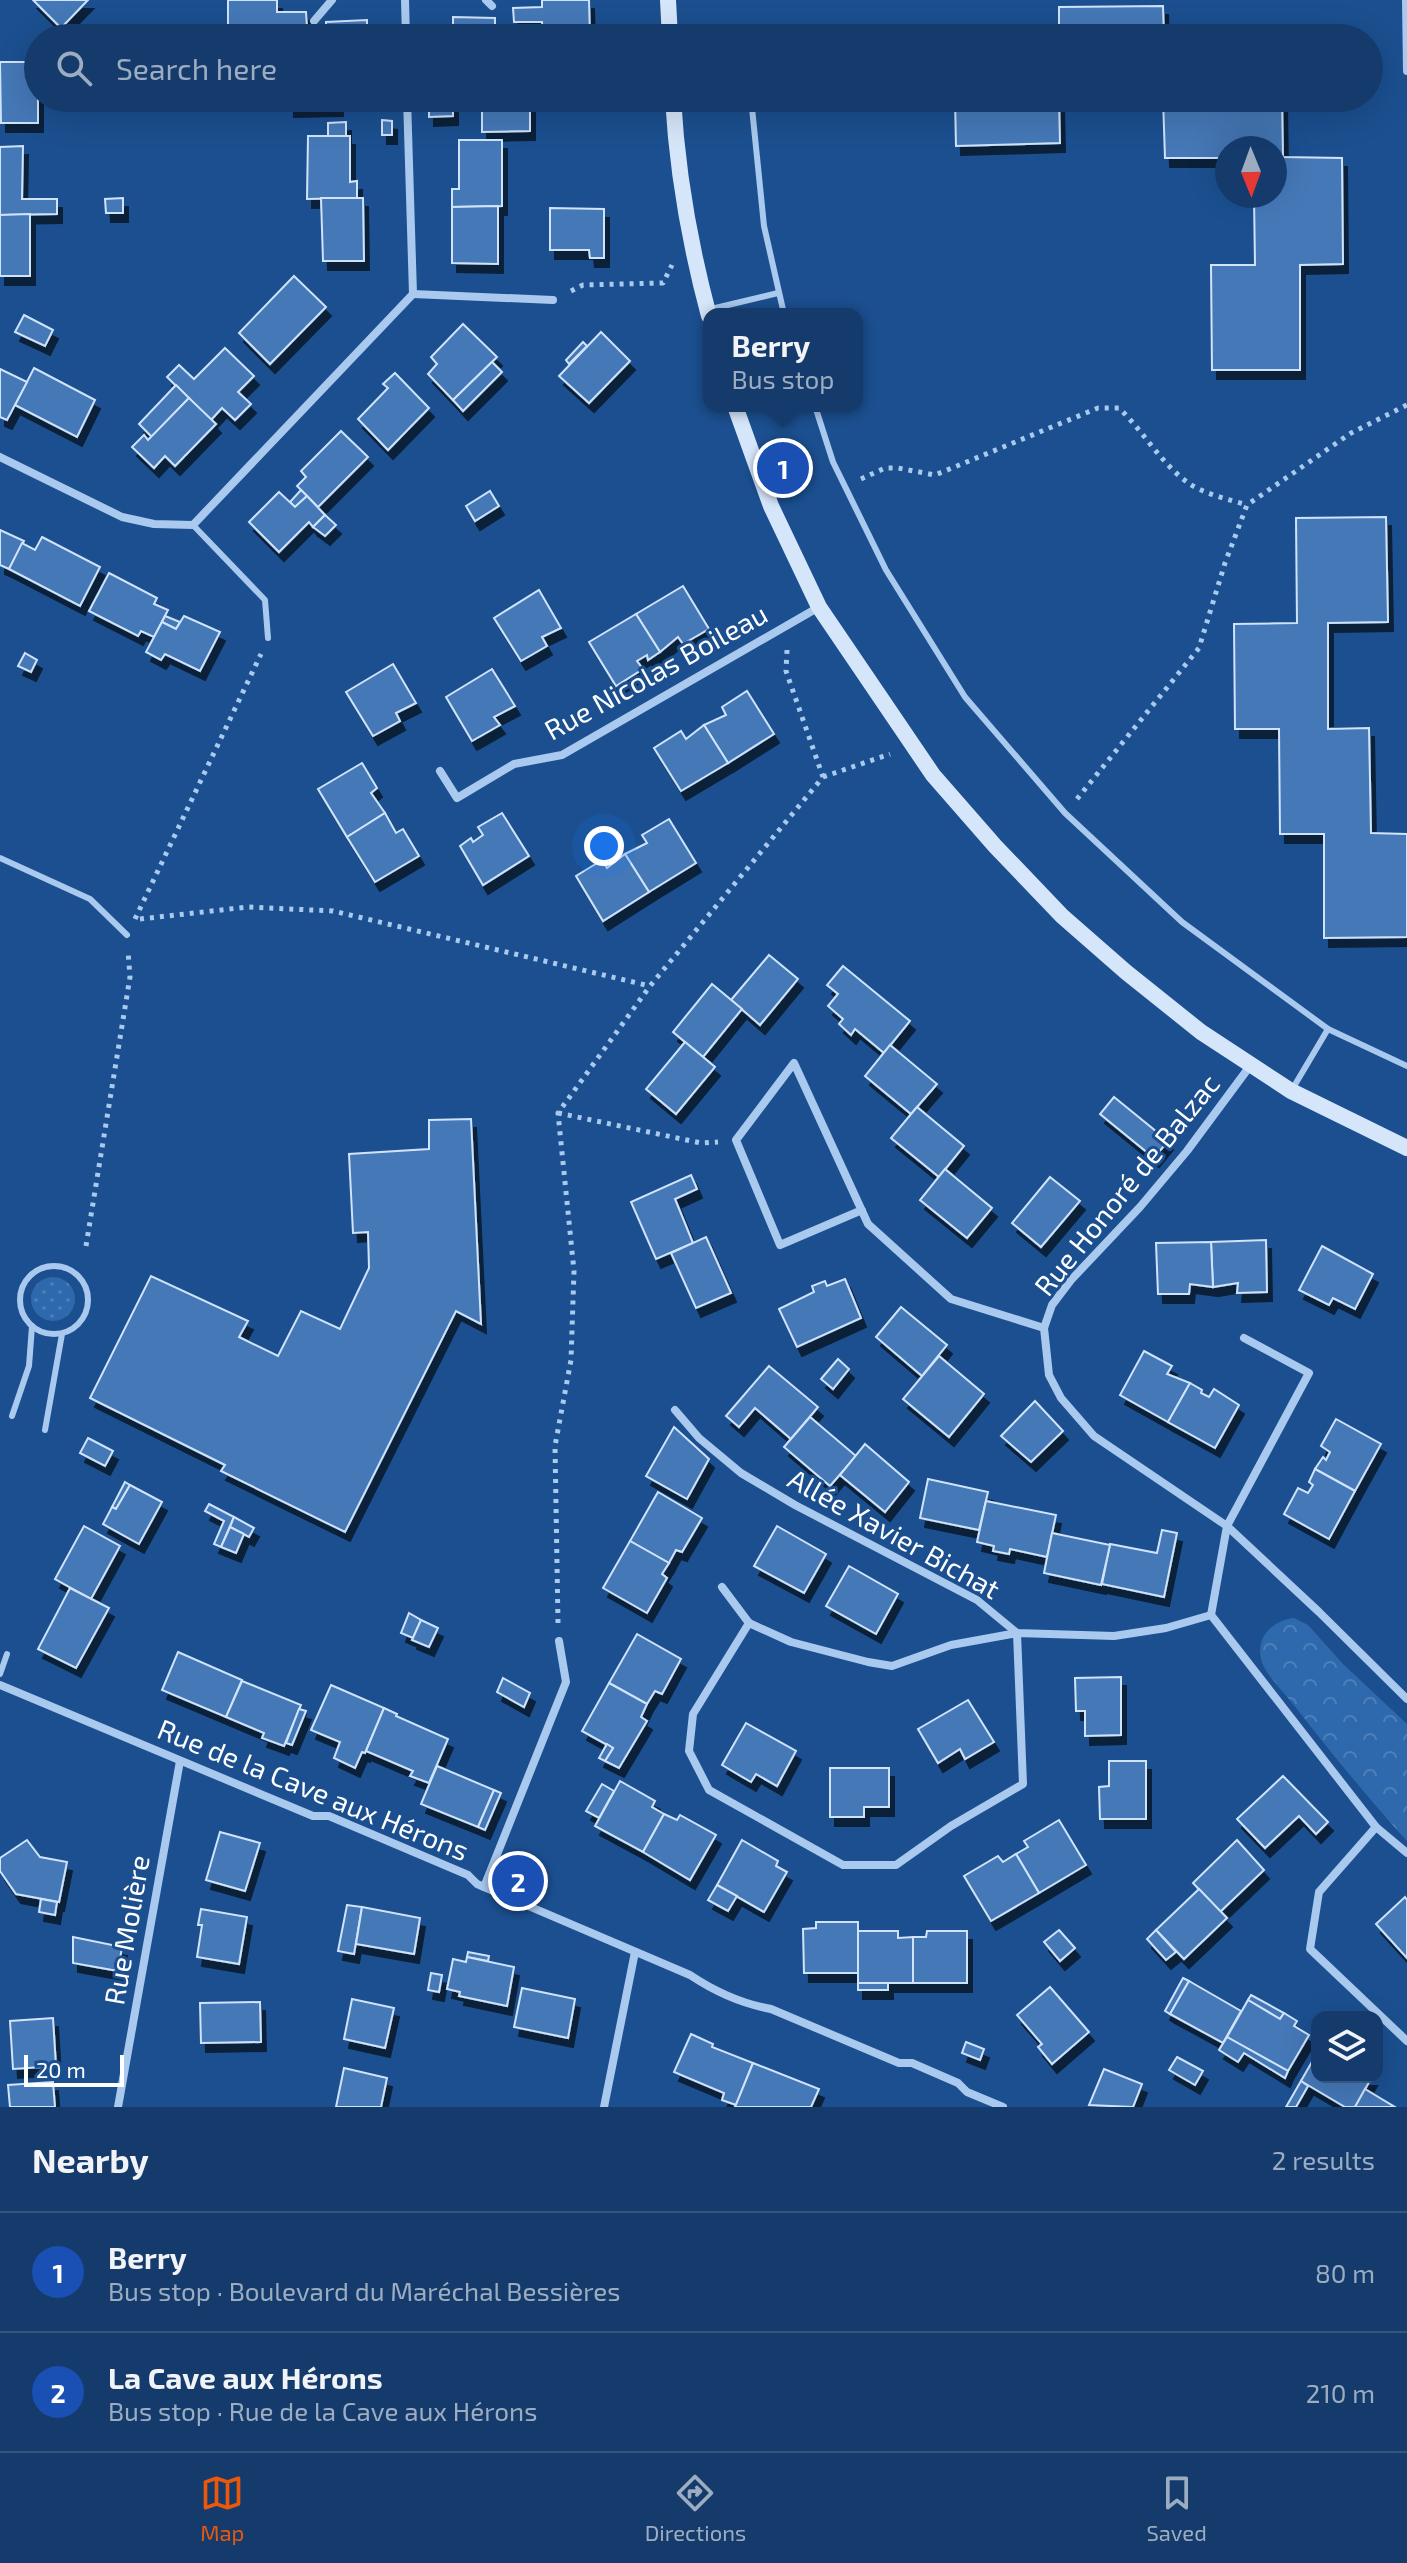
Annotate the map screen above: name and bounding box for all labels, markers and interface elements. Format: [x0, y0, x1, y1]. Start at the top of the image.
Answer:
search box [24, 24, 1383, 112]
icon: search [52, 46, 96, 90]
text: Search here [116, 50, 277, 86]
north arrow [1215, 136, 1287, 208]
popup [703, 308, 863, 412]
text: Berry [732, 327, 810, 363]
text: Bus stop [732, 363, 834, 394]
pin: 1 [757, 438, 809, 498]
street label: Rue Nicolas Boileau [538, 596, 773, 747]
your location [584, 826, 624, 866]
street label: Rue Honoré de Balzac [1026, 1067, 1226, 1302]
street label: Allée Xavier Bichat [783, 1461, 1006, 1605]
street label: Rue de la Cave aux Hérons [153, 1711, 474, 1867]
pin: 2 [492, 1851, 544, 1911]
street label: Rue Molière [96, 1852, 156, 2007]
map controls [1311, 2011, 1383, 2083]
button: layers [1311, 2011, 1383, 2083]
scale bar [24, 2051, 124, 2087]
text: 20 m [36, 2056, 86, 2082]
text: Nearby [32, 2139, 149, 2180]
text: 2 results [1272, 2144, 1375, 2175]
text: Berry [108, 2239, 187, 2275]
text: 1 [52, 2257, 64, 2288]
text: 80 m [1315, 2257, 1375, 2288]
text: Bus stop · Boulevard du Maréchal Bessières [108, 2275, 621, 2306]
text: La Cave aux Hérons [108, 2359, 383, 2395]
text: 2 [50, 2377, 66, 2408]
text: 210 m [1306, 2377, 1375, 2408]
text: Bus stop · Rue de la Cave aux Hérons [108, 2395, 537, 2426]
tab: Map [200, 2471, 244, 2545]
tab: Directions [645, 2471, 746, 2545]
tab: Saved [1146, 2471, 1207, 2545]

